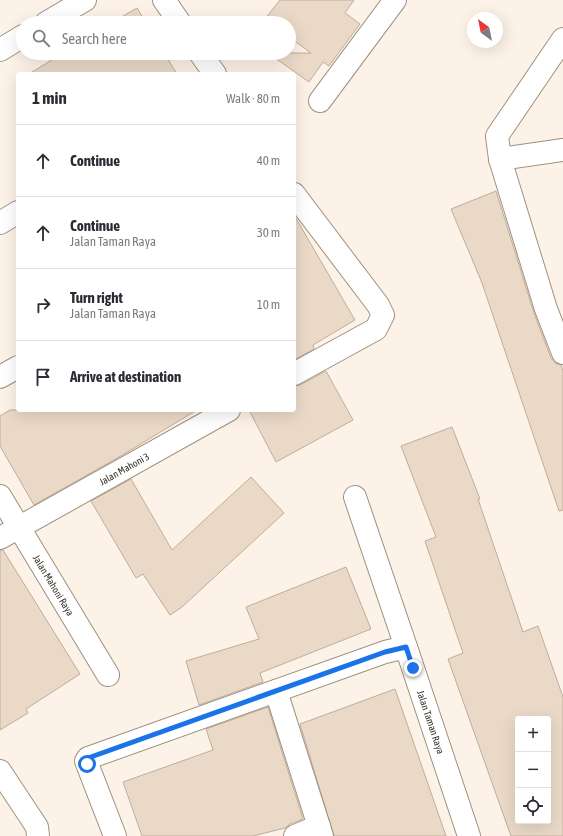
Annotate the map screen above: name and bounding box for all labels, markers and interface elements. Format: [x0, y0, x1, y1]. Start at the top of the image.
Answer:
north arrow [467, 12, 503, 48]
search box [16, 16, 296, 60]
icon: search [30, 27, 52, 49]
text: Search here [62, 30, 127, 47]
text: 1 min [32, 88, 67, 108]
text: Walk · 80 m [226, 91, 280, 106]
icon: ahead [32, 150, 54, 172]
text: Continue [70, 152, 120, 169]
text: 40 m [257, 153, 280, 168]
text: Continue [70, 217, 120, 234]
icon: ahead [32, 222, 54, 244]
text: 30 m [257, 225, 280, 240]
text: Jalan Taman Raya [70, 234, 156, 249]
text: Turn right [70, 289, 123, 306]
icon: right [32, 294, 54, 316]
text: 10 m [257, 297, 280, 312]
text: Jalan Taman Raya [70, 306, 156, 321]
icon: arrive [32, 366, 54, 388]
text: Arrive at destination [70, 368, 181, 385]
street label: Jalan Mahoni 3 [97, 451, 151, 488]
street label: Jalan Mahoni Raya [31, 553, 76, 618]
route end [404, 659, 422, 677]
street label: Jalan Taman Raya [415, 689, 446, 756]
map controls [515, 716, 551, 824]
button: + [515, 716, 551, 752]
button: − [515, 752, 551, 788]
route start [78, 755, 96, 773]
button: locate [515, 788, 551, 824]

